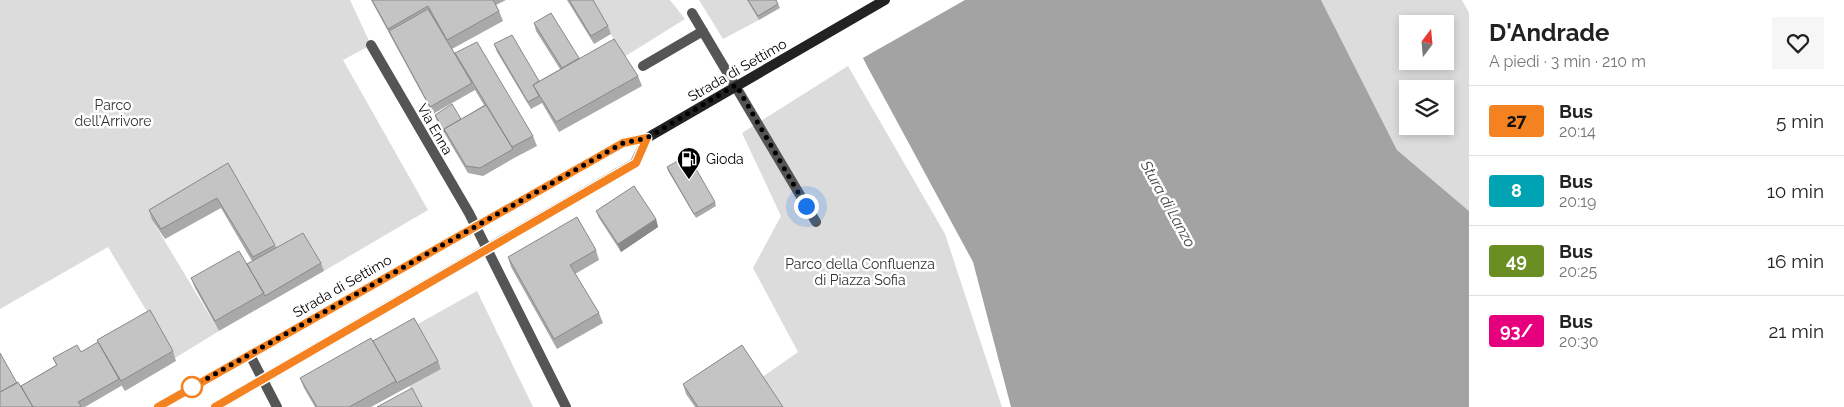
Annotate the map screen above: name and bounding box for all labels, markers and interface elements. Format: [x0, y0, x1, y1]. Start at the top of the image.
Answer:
north arrow [1399, 15, 1454, 70]
map controls [1399, 15, 1454, 135]
button: heart [1772, 17, 1824, 69]
text: D'Andrade [1489, 18, 1609, 47]
street label: Strada di Settimo [685, 35, 789, 105]
text: A piedi · 3 min · 210 m [1489, 52, 1646, 71]
button: layers [1399, 80, 1454, 135]
park label: Parco dell'Arrivore [75, 97, 151, 129]
text: Bus [1559, 100, 1593, 122]
street label: Via Enna [414, 101, 456, 157]
text: 27 [1506, 110, 1527, 131]
text: 5 min [1776, 110, 1824, 132]
text: 20:14 [1559, 122, 1596, 141]
fuel station icon: Gioda [676, 146, 702, 180]
place label: Gioda [706, 151, 744, 167]
water label: Stura di Lanzo [1136, 157, 1199, 251]
text: Bus [1559, 170, 1593, 192]
text: 8 [1511, 180, 1522, 201]
text: 10 min [1767, 180, 1824, 202]
text: 20:19 [1559, 192, 1596, 211]
your location [794, 194, 819, 219]
text: Bus [1559, 240, 1593, 262]
text: 49 [1506, 250, 1527, 271]
text: 16 min [1767, 250, 1824, 272]
street label: Strada di Settimo [290, 251, 394, 321]
park label: Parco della Confluenza di Piazza Sofia [785, 256, 935, 288]
text: 20:25 [1559, 262, 1597, 281]
text: Bus [1559, 310, 1593, 332]
text: 93/ [1500, 320, 1533, 341]
text: 21 min [1768, 320, 1824, 342]
text: 20:30 [1559, 332, 1598, 351]
unlabelled marker [181, 376, 203, 398]

